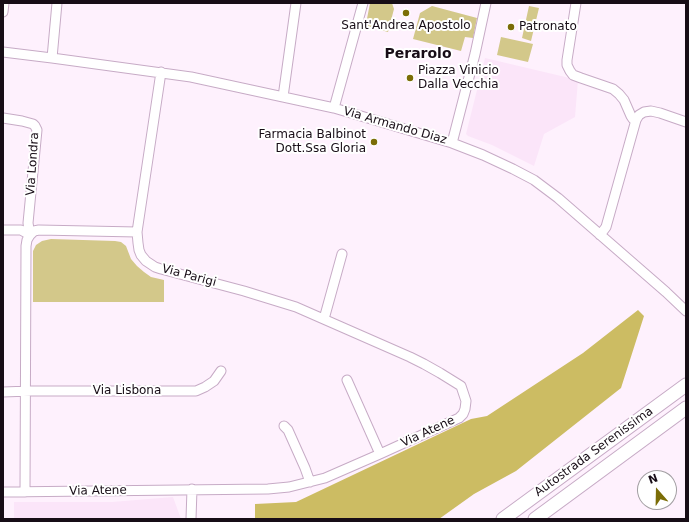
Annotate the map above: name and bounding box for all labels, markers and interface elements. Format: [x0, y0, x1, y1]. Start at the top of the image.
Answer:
marker: Sant'Andrea Apostolo [401, 8, 411, 18]
place label: Sant'Andrea Apostolo [341, 19, 471, 33]
place label: Patronato [519, 20, 577, 34]
marker: Patronato [506, 22, 516, 32]
district label: Perarolo [384, 46, 452, 62]
place label: Piazza Vinicio Dalla Vecchia [418, 64, 499, 92]
marker: Piazza Vinicio Dalla Vecchia [405, 73, 415, 83]
street label: Via Armando Diaz [342, 104, 448, 148]
place label: Farmacia Balbinot Dott.Ssa Gloria [258, 128, 366, 156]
street label: Via Londra [24, 132, 42, 196]
marker: Farmacia Balbinot Dott.Ssa Gloria [369, 137, 379, 147]
street label: Via Parigi [160, 262, 218, 290]
street label: Via Lisbona [93, 384, 161, 398]
street label: Autostrada Serenissima [532, 404, 656, 500]
street label: Via Atene [399, 413, 457, 451]
north arrow [637, 470, 677, 510]
text: N [647, 472, 660, 487]
street label: Via Atene [69, 483, 127, 499]

